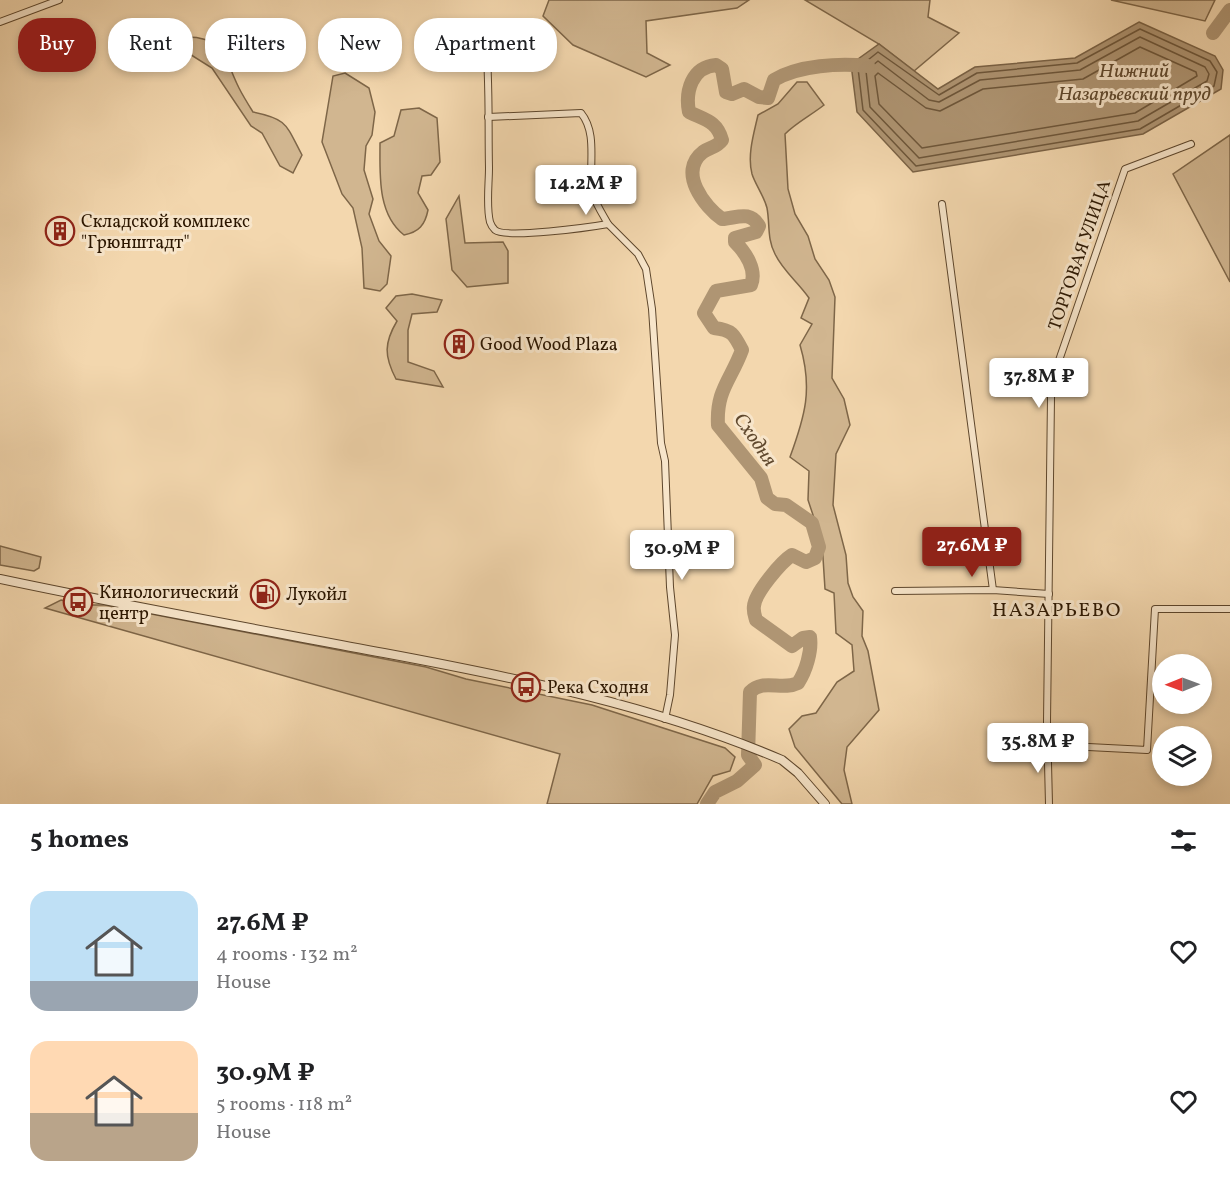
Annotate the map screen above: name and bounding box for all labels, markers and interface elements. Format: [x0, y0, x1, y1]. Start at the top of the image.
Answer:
chip: Buy [18, 18, 96, 72]
chip: Rent [108, 18, 193, 72]
chip: Filters [205, 18, 306, 72]
chip: New [318, 18, 402, 72]
chip: Apartment [414, 18, 557, 72]
water label: Нижний Назарьевский пруд [1058, 58, 1210, 109]
pin: 14.2M ₽ [531, 165, 641, 216]
text: 14.2M ₽ [549, 170, 623, 198]
street label: ТОРГОВАЯ УЛИЦА [1043, 176, 1118, 334]
place label: Складской комплекс "Грюнштадт" [81, 210, 250, 256]
building icon: Складской комплекс "Грюнштадт" [44, 215, 76, 247]
building icon: Good Wood Plaza [443, 328, 475, 360]
place label: Good Wood Plaza [480, 333, 618, 358]
pin: 37.8M ₽ [984, 358, 1094, 409]
text: 37.8M ₽ [1003, 363, 1075, 391]
water label: Сходня [726, 408, 783, 473]
pin: 27.6M ₽ [917, 527, 1027, 578]
pin: 30.9M ₽ [627, 530, 737, 581]
text: 27.6M ₽ [936, 532, 1008, 560]
text: 30.9M ₽ [644, 535, 720, 563]
fuel station icon: Лукойл [249, 578, 281, 610]
place label: Кинологический центр [99, 581, 239, 627]
place label: Лукойл [286, 583, 347, 608]
bus stop icon: Кинологический центр [62, 586, 94, 618]
district label: НАЗАРЬЕВО [992, 597, 1122, 625]
north arrow [1152, 654, 1212, 714]
map controls [1152, 654, 1212, 786]
bus stop icon: Река Сходня [510, 671, 542, 703]
place label: Река Сходня [547, 676, 649, 701]
pin: 35.8M ₽ [983, 723, 1093, 774]
button: layers [1152, 726, 1212, 786]
text: 35.8M ₽ [1001, 728, 1075, 756]
text: 5 homes [30, 822, 129, 858]
icon: filters [1167, 824, 1200, 857]
text: 27.6M ₽ [216, 905, 309, 941]
icon: home [78, 915, 150, 987]
icon: heart [1167, 935, 1200, 968]
text: 4 rooms · 132 m² [216, 941, 358, 969]
text: House [216, 969, 271, 997]
text: 30.9M ₽ [216, 1055, 315, 1091]
icon: home [78, 1065, 150, 1137]
icon: heart [1167, 1085, 1200, 1118]
text: 5 rooms · 118 m² [216, 1091, 352, 1119]
text: House [216, 1119, 271, 1147]

